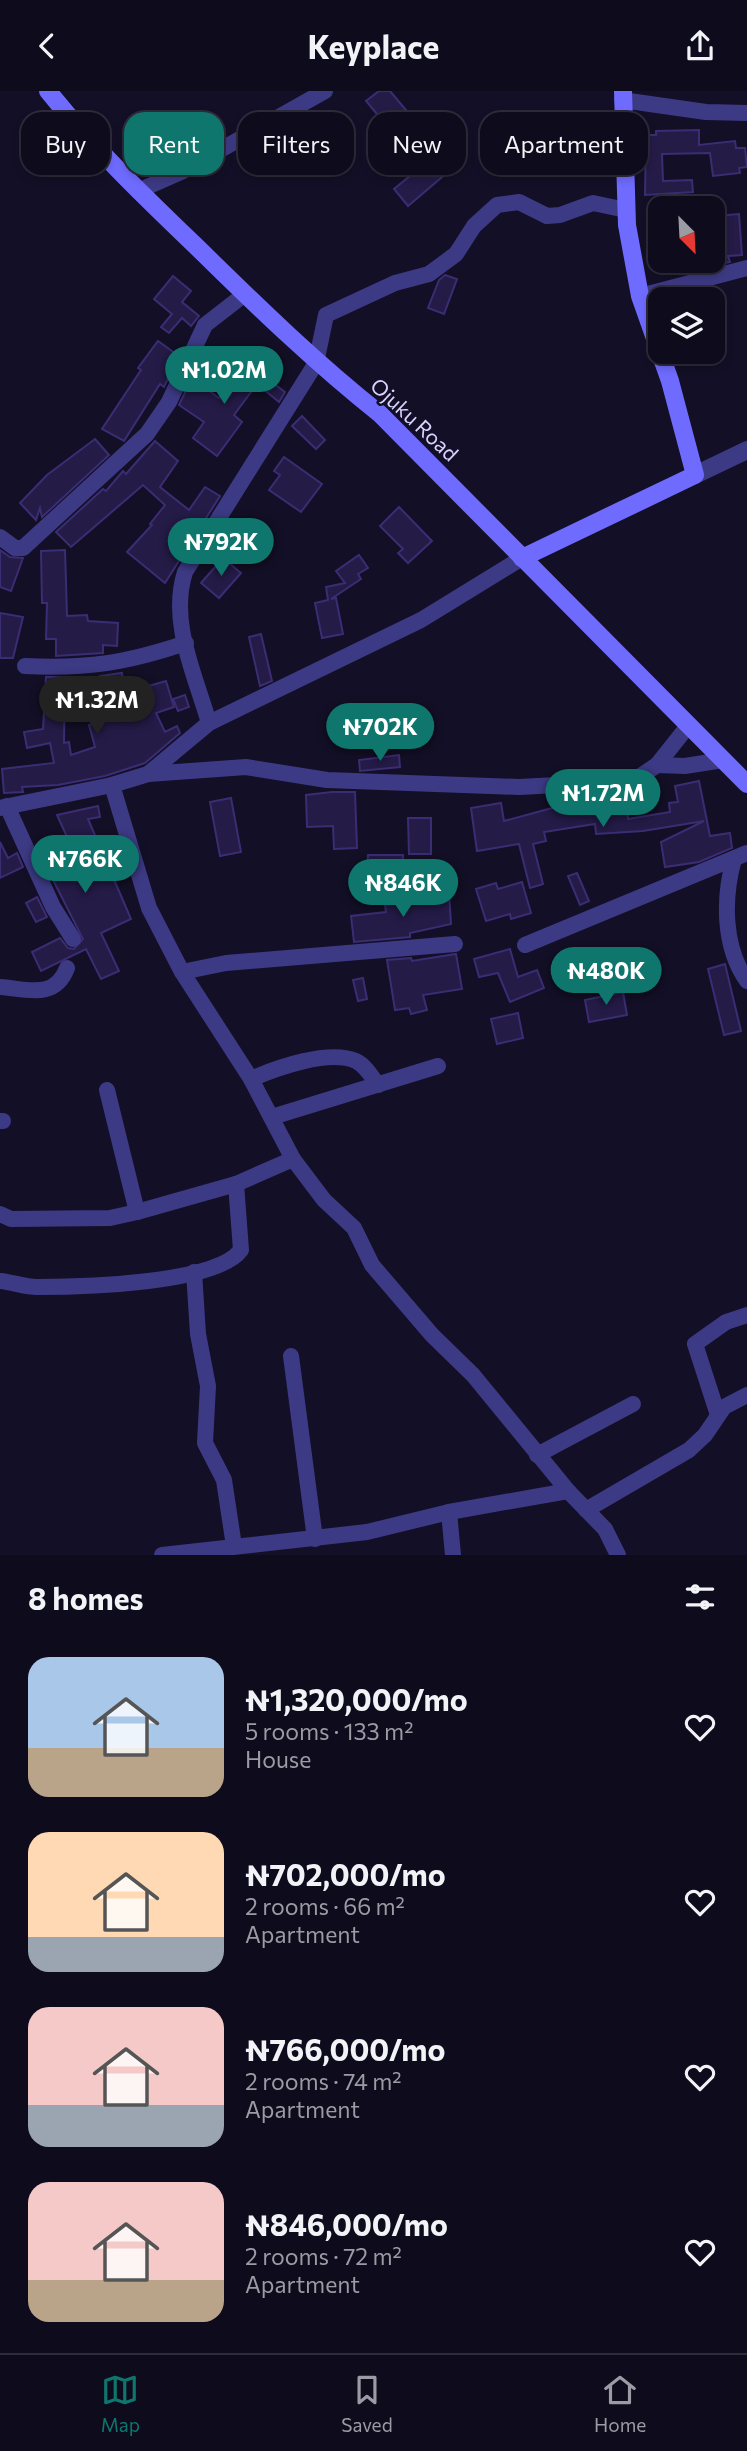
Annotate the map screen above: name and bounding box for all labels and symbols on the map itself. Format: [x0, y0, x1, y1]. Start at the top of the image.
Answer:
north arrow [648, 196, 724, 273]
pin: ₦1.02M [167, 347, 281, 406]
street label: Ojuku Road [366, 372, 464, 466]
pin: ₦792K [172, 519, 270, 578]
pin: ₦1.32M [40, 677, 154, 736]
pin: ₦702K [331, 703, 429, 763]
pin: ₦1.72M [546, 769, 660, 829]
pin: ₦766K [36, 835, 134, 895]
pin: ₦846K [354, 859, 452, 919]
pin: ₦480K [557, 947, 655, 1007]

